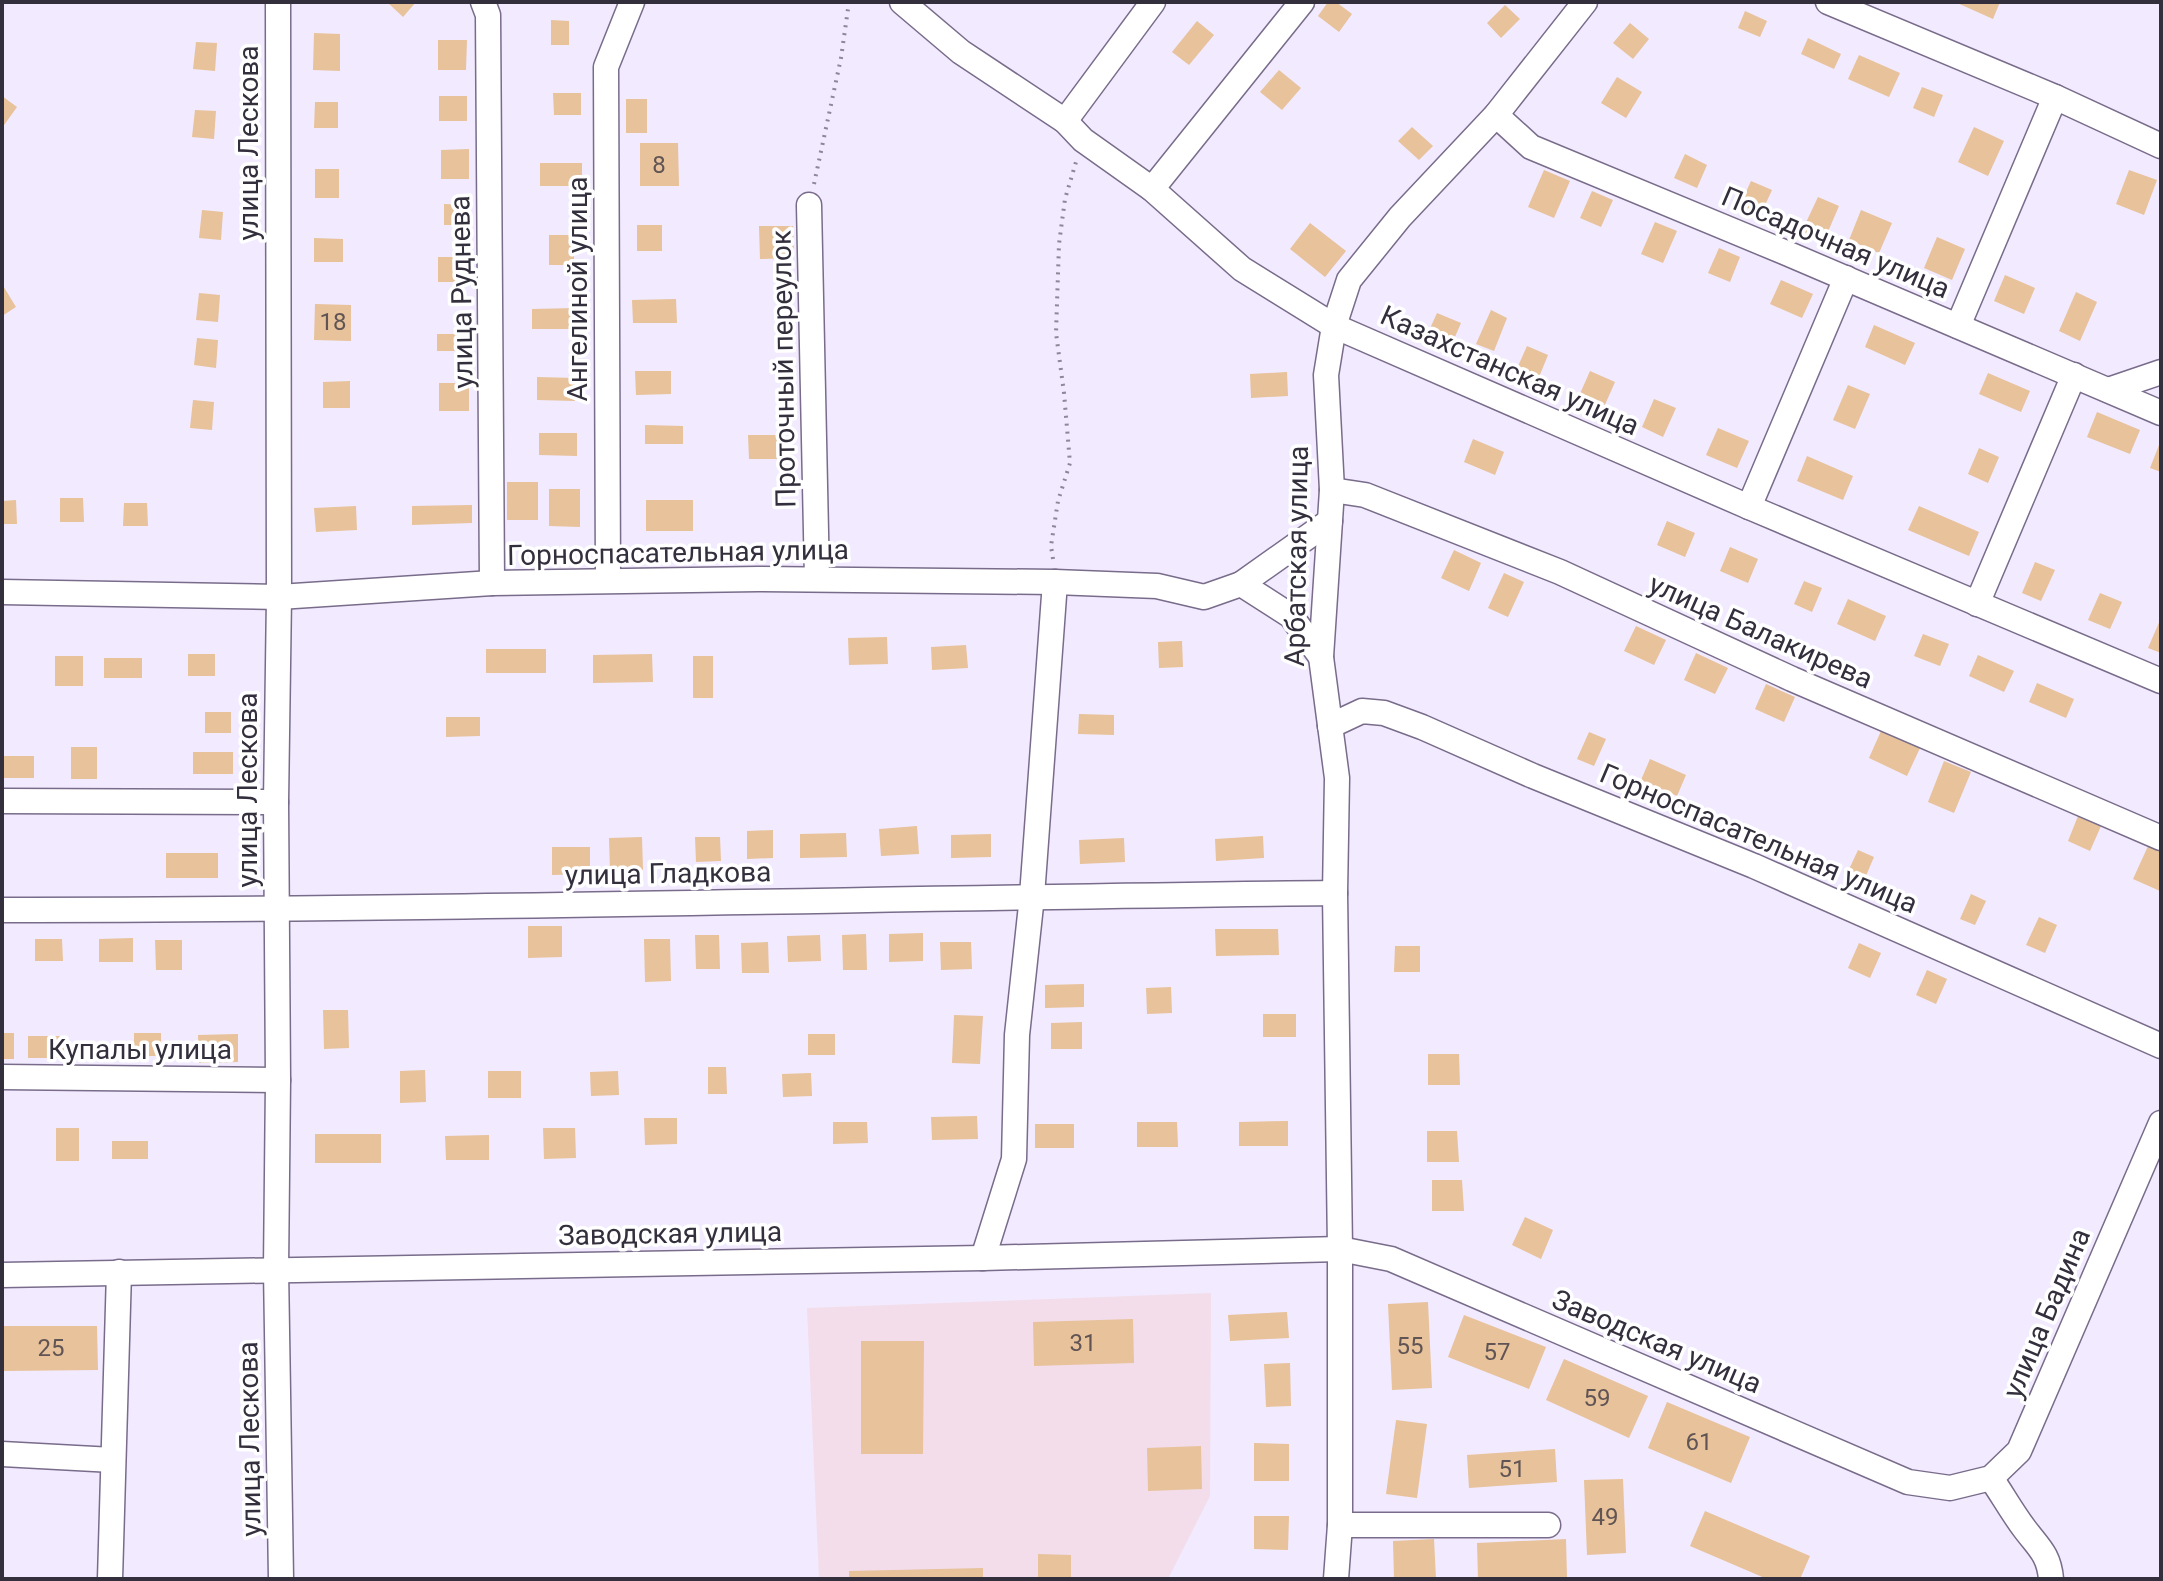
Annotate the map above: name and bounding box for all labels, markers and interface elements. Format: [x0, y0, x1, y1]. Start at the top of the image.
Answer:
street label: улица Лескова [232, 45, 265, 241]
house number: 8 [652, 151, 666, 179]
street label: Ангелиной улица [561, 176, 594, 402]
street label: Посадочная улица [1717, 180, 1955, 305]
street label: улица Руднева [443, 195, 480, 389]
street label: Проточный переулок [765, 230, 802, 508]
street label: Казахстанская улица [1375, 298, 1644, 442]
house number: 18 [320, 308, 346, 336]
street label: Арбатская улица [1278, 445, 1315, 667]
street label: Горноспасательная улица [507, 533, 849, 572]
street label: улица Балакирева [1644, 567, 1878, 696]
street label: улица Лескова [231, 692, 264, 888]
street label: Горноспасательная улица [1595, 757, 1923, 920]
street label: улица Гладкова [565, 855, 772, 892]
street label: Купалы улица [48, 1033, 232, 1066]
street label: Заводская улица [558, 1215, 782, 1252]
street label: улица Бадина [1996, 1223, 2097, 1403]
street label: Заводская улица [1547, 1283, 1766, 1400]
house number: 31 [1070, 1329, 1096, 1357]
house number: 55 [1397, 1332, 1423, 1360]
house number: 25 [38, 1334, 64, 1362]
house number: 57 [1484, 1338, 1510, 1366]
street label: улица Лескова [231, 1341, 268, 1537]
house number: 59 [1584, 1384, 1610, 1412]
house number: 61 [1686, 1428, 1712, 1456]
house number: 51 [1499, 1455, 1525, 1483]
house number: 49 [1592, 1503, 1618, 1531]

